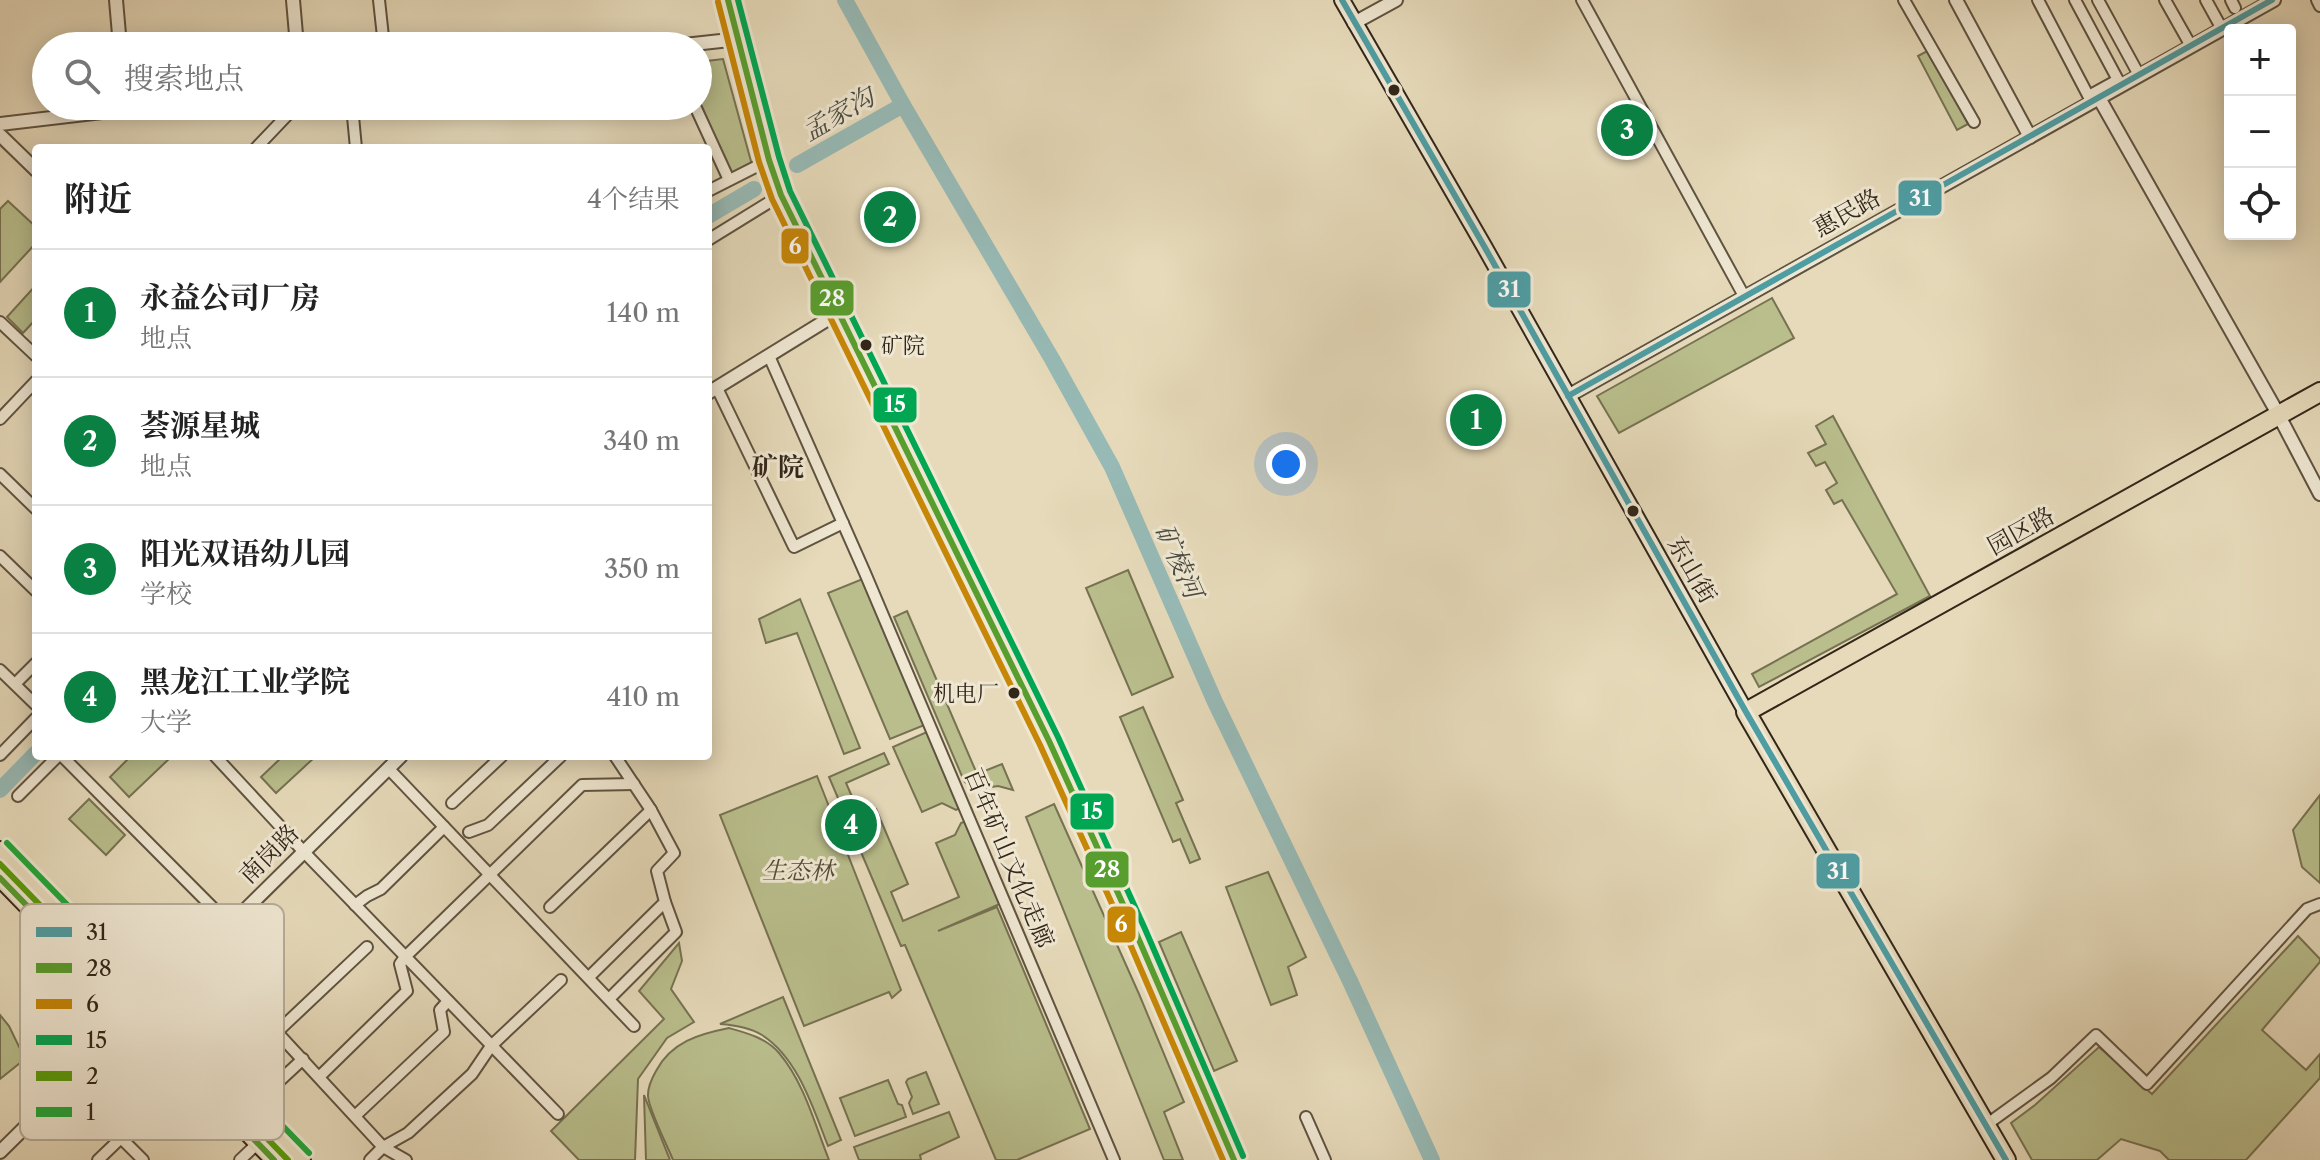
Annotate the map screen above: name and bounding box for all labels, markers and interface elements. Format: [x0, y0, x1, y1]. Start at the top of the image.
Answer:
map controls [2224, 24, 2296, 240]
button: + [2224, 24, 2296, 96]
search box [32, 32, 712, 120]
icon: search [60, 54, 104, 98]
text: 搜索地点 [124, 60, 244, 97]
water label: 孟家沟 [796, 79, 883, 147]
unlabelled marker [1386, 82, 1402, 98]
button: − [2224, 96, 2296, 168]
pin: 3 [1601, 100, 1653, 160]
button: locate [2224, 168, 2296, 240]
text: 附近 [64, 178, 132, 220]
line badge: 31 [1897, 179, 1943, 217]
street label: 惠民路 [1808, 182, 1885, 243]
text: 4个结果 [587, 183, 680, 215]
text: 31 [1909, 185, 1931, 212]
pin: 2 [864, 187, 916, 247]
line badge: 6 [780, 227, 810, 265]
text: 6 [788, 233, 802, 260]
line badge: 31 [1486, 270, 1532, 309]
text: 31 [1498, 276, 1520, 303]
text: 永益公司厂房 [140, 279, 320, 316]
line badge: 28 [809, 279, 855, 317]
text: 28 [819, 285, 845, 312]
text: 1 [84, 297, 96, 329]
text: 140 m [606, 297, 680, 329]
text: 地点 [140, 322, 192, 354]
place label: 矿院 [881, 332, 925, 359]
marker: 矿院 [858, 337, 874, 353]
line badge: 15 [872, 386, 918, 424]
pin: 1 [1450, 390, 1502, 450]
text: 15 [884, 391, 906, 418]
text: 荟源星城 [140, 407, 260, 444]
text: 2 [82, 425, 98, 457]
text: 340 m [603, 425, 680, 457]
your location [1266, 444, 1306, 484]
text: 地点 [140, 450, 192, 482]
district label: 矿院 [752, 451, 804, 483]
street label: 园区路 [1982, 500, 2059, 561]
unlabelled marker [1625, 503, 1641, 519]
water label: 矿棱河 [1149, 519, 1211, 607]
street label: 东山街 [1662, 531, 1723, 608]
text: 阳光双语幼儿园 [140, 535, 350, 572]
text: 3 [83, 553, 97, 585]
text: 350 m [604, 553, 680, 585]
text: 学校 [140, 578, 192, 610]
text: 黑龙江工业学院 [140, 663, 350, 700]
place label: 机电厂 [933, 680, 999, 707]
text: 4 [82, 681, 98, 713]
text: 410 m [606, 681, 680, 713]
marker: 机电厂 [1006, 685, 1022, 701]
text: 大学 [140, 706, 192, 738]
street label: 百年矿山文化走廊 [959, 764, 1060, 952]
line badge: 15 [1069, 792, 1115, 831]
pin: 4 [825, 795, 877, 855]
text: 15 [1081, 798, 1103, 825]
street label: 南岗路 [233, 818, 304, 889]
line badge: 28 [1084, 850, 1130, 889]
line badge: 31 [1815, 852, 1861, 890]
park label: 生态林 [762, 856, 837, 885]
text: 28 [1094, 856, 1120, 883]
text: 31 [1827, 858, 1849, 885]
legend [20, 904, 284, 1140]
line badge: 6 [1106, 905, 1137, 944]
text: 6 [1114, 911, 1128, 938]
text: 31 [86, 919, 107, 946]
text: 28 [86, 955, 112, 982]
text: 6 [86, 991, 99, 1018]
text: 15 [86, 1027, 107, 1054]
text: 2 [86, 1063, 99, 1090]
text: 1 [86, 1099, 95, 1126]

